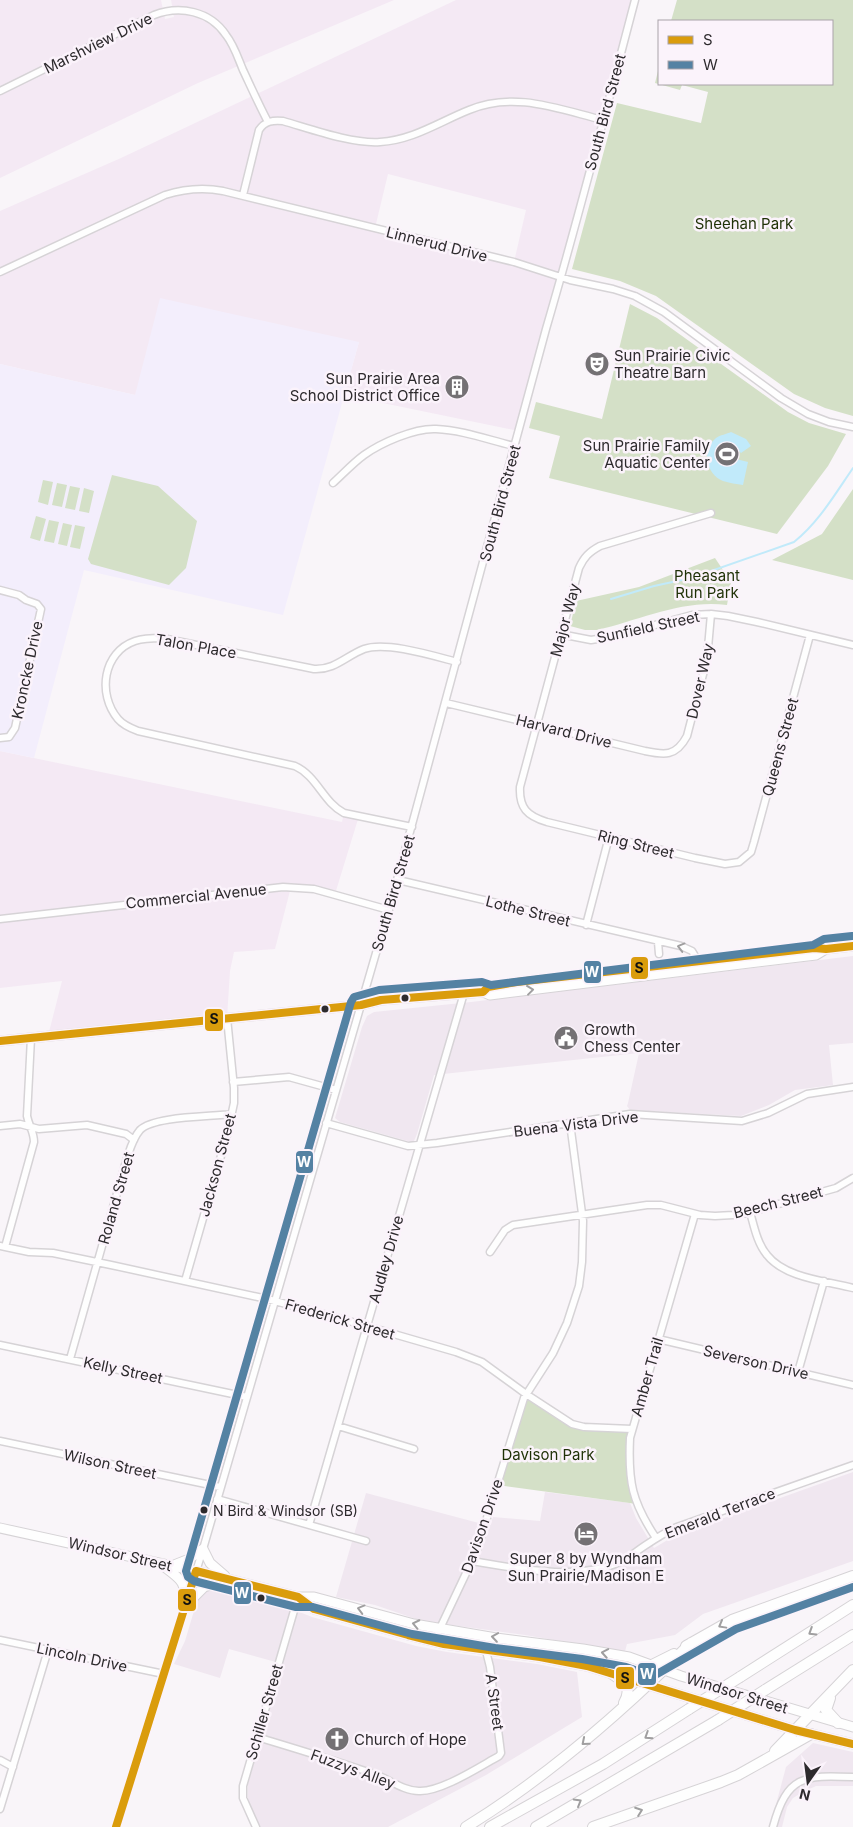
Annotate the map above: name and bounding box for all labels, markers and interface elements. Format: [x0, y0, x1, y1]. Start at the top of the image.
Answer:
street label: Marshview Drive [41, 8, 155, 78]
legend [658, 20, 833, 85]
text: S [703, 30, 713, 49]
street label: South Bird Street [580, 51, 630, 172]
text: W [703, 55, 718, 74]
park label: Sheehan Park [695, 214, 794, 233]
street label: Linnerud Drive [384, 222, 490, 266]
place label: Sun Prairie Civic Theatre Barn [614, 346, 731, 382]
theatre icon: Sun Prairie Civic Theatre Barn [584, 351, 610, 377]
place label: Sun Prairie Area School District Office [290, 369, 440, 405]
building icon: Sun Prairie Area School District Office [444, 374, 470, 400]
place label: Sun Prairie Family Aquatic Center [583, 436, 711, 472]
sports icon: Sun Prairie Family Aquatic Center [714, 441, 740, 467]
street label: South Bird Street [475, 442, 525, 563]
park label: Pheasant Run Park [674, 566, 740, 602]
street label: Major Way [546, 581, 584, 659]
street label: Sunfield Street [595, 607, 701, 647]
street label: Kroncke Drive [7, 619, 47, 721]
street label: Talon Place [154, 630, 238, 662]
street label: Dover Way [682, 641, 718, 721]
street label: Queens Street [758, 696, 802, 798]
street label: Harvard Drive [514, 710, 614, 752]
street label: Ring Street [596, 825, 676, 863]
street label: South Bird Street [367, 833, 419, 953]
street label: Commercial Avenue [125, 879, 267, 913]
street label: Lothe Street [484, 891, 572, 931]
one-way arrow [677, 942, 686, 952]
line badge: S [630, 956, 649, 980]
text: S [634, 959, 644, 976]
line badge: W [583, 960, 602, 984]
text: W [585, 963, 600, 980]
one-way arrow [527, 985, 535, 996]
unlabelled marker [400, 993, 410, 1003]
unlabelled marker [320, 1004, 330, 1014]
line badge: S [204, 1008, 224, 1032]
text: S [209, 1010, 219, 1027]
place label: Growth Chess Center [584, 1020, 681, 1056]
public building icon: Growth Chess Center [553, 1025, 579, 1051]
street label: Buena Vista Drive [512, 1107, 640, 1141]
street label: Jackson Street [194, 1111, 240, 1219]
street label: Roland Street [94, 1150, 138, 1246]
line badge: W [295, 1150, 314, 1174]
text: W [297, 1153, 312, 1170]
street label: Beech Street [731, 1182, 825, 1222]
street label: Audley Drive [364, 1213, 408, 1305]
street label: Frederick Street [283, 1294, 397, 1344]
street label: Amber Trail [627, 1335, 667, 1419]
street label: Severson Drive [701, 1341, 811, 1383]
street label: Kelly Street [82, 1352, 164, 1388]
street label: Wilson Street [62, 1445, 158, 1483]
park label: Davison Park [501, 1445, 595, 1464]
street label: Davison Drive [457, 1476, 507, 1576]
street label: Emerald Terrace [662, 1483, 778, 1543]
place label: N Bird & Windsor (SB) [213, 1502, 358, 1519]
marker: N Bird & Windsor (SB) [199, 1505, 209, 1515]
hotel icon: Super 8 by Wyndham Sun Prairie/Madison E [573, 1521, 599, 1547]
street label: Windsor Street [66, 1533, 174, 1575]
place label: Super 8 by Wyndham Sun Prairie/Madison E [508, 1549, 664, 1585]
line badge: W [233, 1581, 252, 1605]
text: W [235, 1584, 250, 1601]
line badge: S [177, 1588, 197, 1612]
text: S [182, 1591, 192, 1608]
unlabelled marker [256, 1593, 266, 1603]
one-way arrow [356, 1604, 365, 1615]
one-way arrow [411, 1619, 420, 1630]
one-way arrow [718, 1619, 727, 1629]
one-way arrow [808, 1625, 817, 1635]
one-way arrow [491, 1633, 500, 1643]
street label: Lincoln Drive [35, 1638, 129, 1676]
one-way arrow [601, 1648, 609, 1658]
street label: Schiller Street [241, 1662, 287, 1762]
line badge: W [637, 1662, 657, 1686]
text: W [640, 1665, 655, 1682]
line badge: S [615, 1666, 635, 1690]
street label: Windsor Street [684, 1668, 790, 1718]
text: S [620, 1669, 630, 1686]
street label: A Street [482, 1673, 508, 1732]
church icon: Church of Hope [324, 1726, 350, 1752]
one-way arrow [645, 1729, 654, 1739]
place label: Church of Hope [354, 1730, 467, 1749]
one-way arrow [581, 1736, 590, 1745]
street label: Fuzzys Alley [308, 1745, 399, 1793]
north arrow [783, 1757, 833, 1807]
text: N [798, 1786, 812, 1805]
one-way arrow [572, 1799, 581, 1809]
one-way arrow [635, 1807, 643, 1817]

